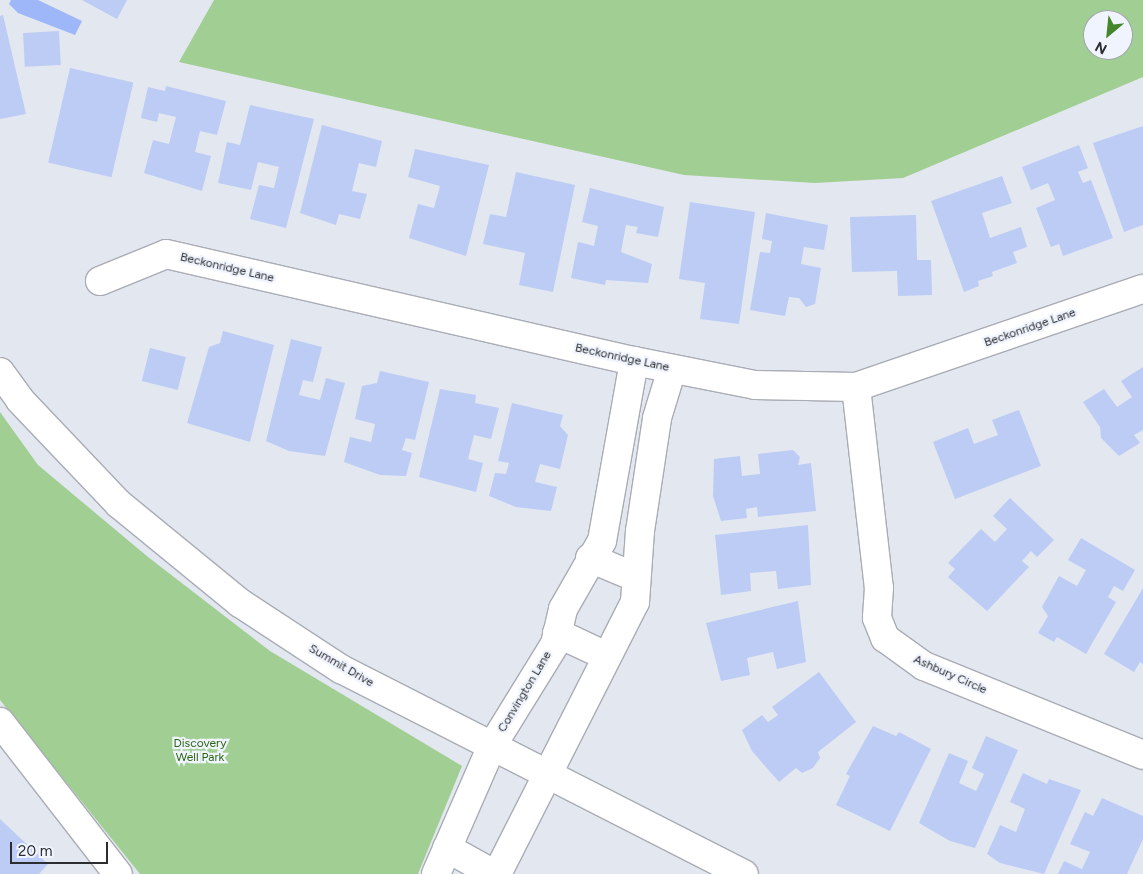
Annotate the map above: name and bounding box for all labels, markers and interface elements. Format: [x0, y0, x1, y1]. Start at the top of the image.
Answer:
north arrow [1083, 10, 1133, 60]
text: N [1092, 38, 1110, 58]
street label: Beckonridge Lane [179, 250, 275, 286]
street label: Beckonridge Lane [982, 306, 1078, 350]
street label: Beckonridge Lane [574, 341, 670, 375]
street label: Summit Drive [306, 642, 376, 690]
street label: Convington Lane [495, 649, 555, 735]
street label: Ashbury Circle [911, 652, 989, 698]
park label: Discovery Well Park [174, 737, 226, 765]
scale bar [12, 832, 110, 864]
text: 20 m [18, 842, 52, 860]

